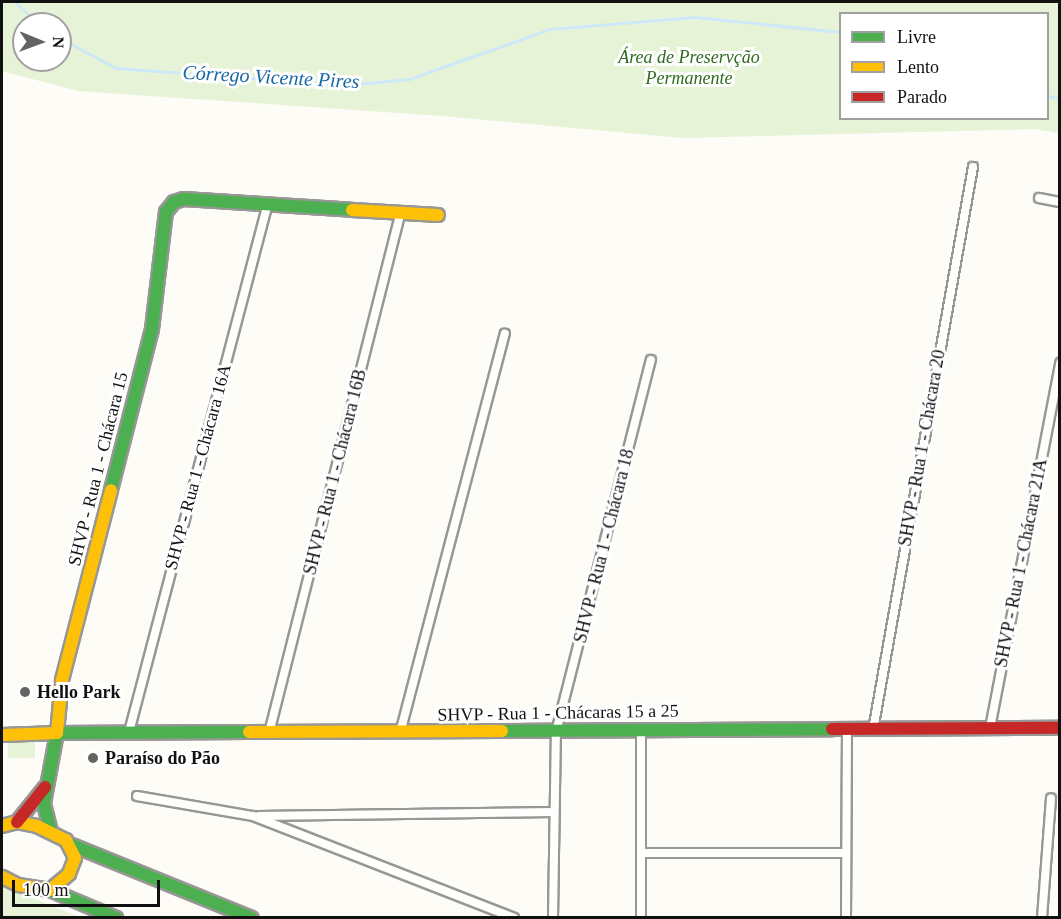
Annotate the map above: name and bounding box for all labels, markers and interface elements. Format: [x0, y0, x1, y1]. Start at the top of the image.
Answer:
north arrow [12, 12, 72, 72]
legend [839, 12, 1049, 120]
text: Livre [897, 27, 936, 47]
text: N [50, 36, 67, 48]
park label: Área de Preservção Permanente [618, 47, 760, 90]
text: Lento [897, 57, 939, 77]
water label: Córrego Vicente Pires [182, 60, 360, 94]
text: Parado [897, 87, 947, 107]
street label: SHVP - Rua 1 - Chácara 20 [894, 348, 950, 548]
street label: SHVP - Rua 1 - Chácara 16A [160, 361, 236, 573]
street label: SHVP - Rua 1 - Chácara 16B [299, 367, 371, 577]
street label: SHVP - Rua 1 - Chácara 15 [63, 369, 133, 569]
street label: SHVP - Rua 1 - Chácara 18 [569, 446, 639, 646]
street label: SHVP - Rua 1 - Chácara 21A [990, 456, 1052, 670]
place label: Hello Park [37, 681, 120, 703]
marker: Hello Park [18, 685, 32, 699]
street label: SHVP - Rua 1 - Chácaras 15 a 25 [437, 700, 679, 726]
place label: Paraíso do Pão [105, 747, 220, 769]
marker: Paraíso do Pão [86, 751, 100, 765]
scale bar [15, 868, 164, 906]
text: 100 m [23, 880, 69, 900]

